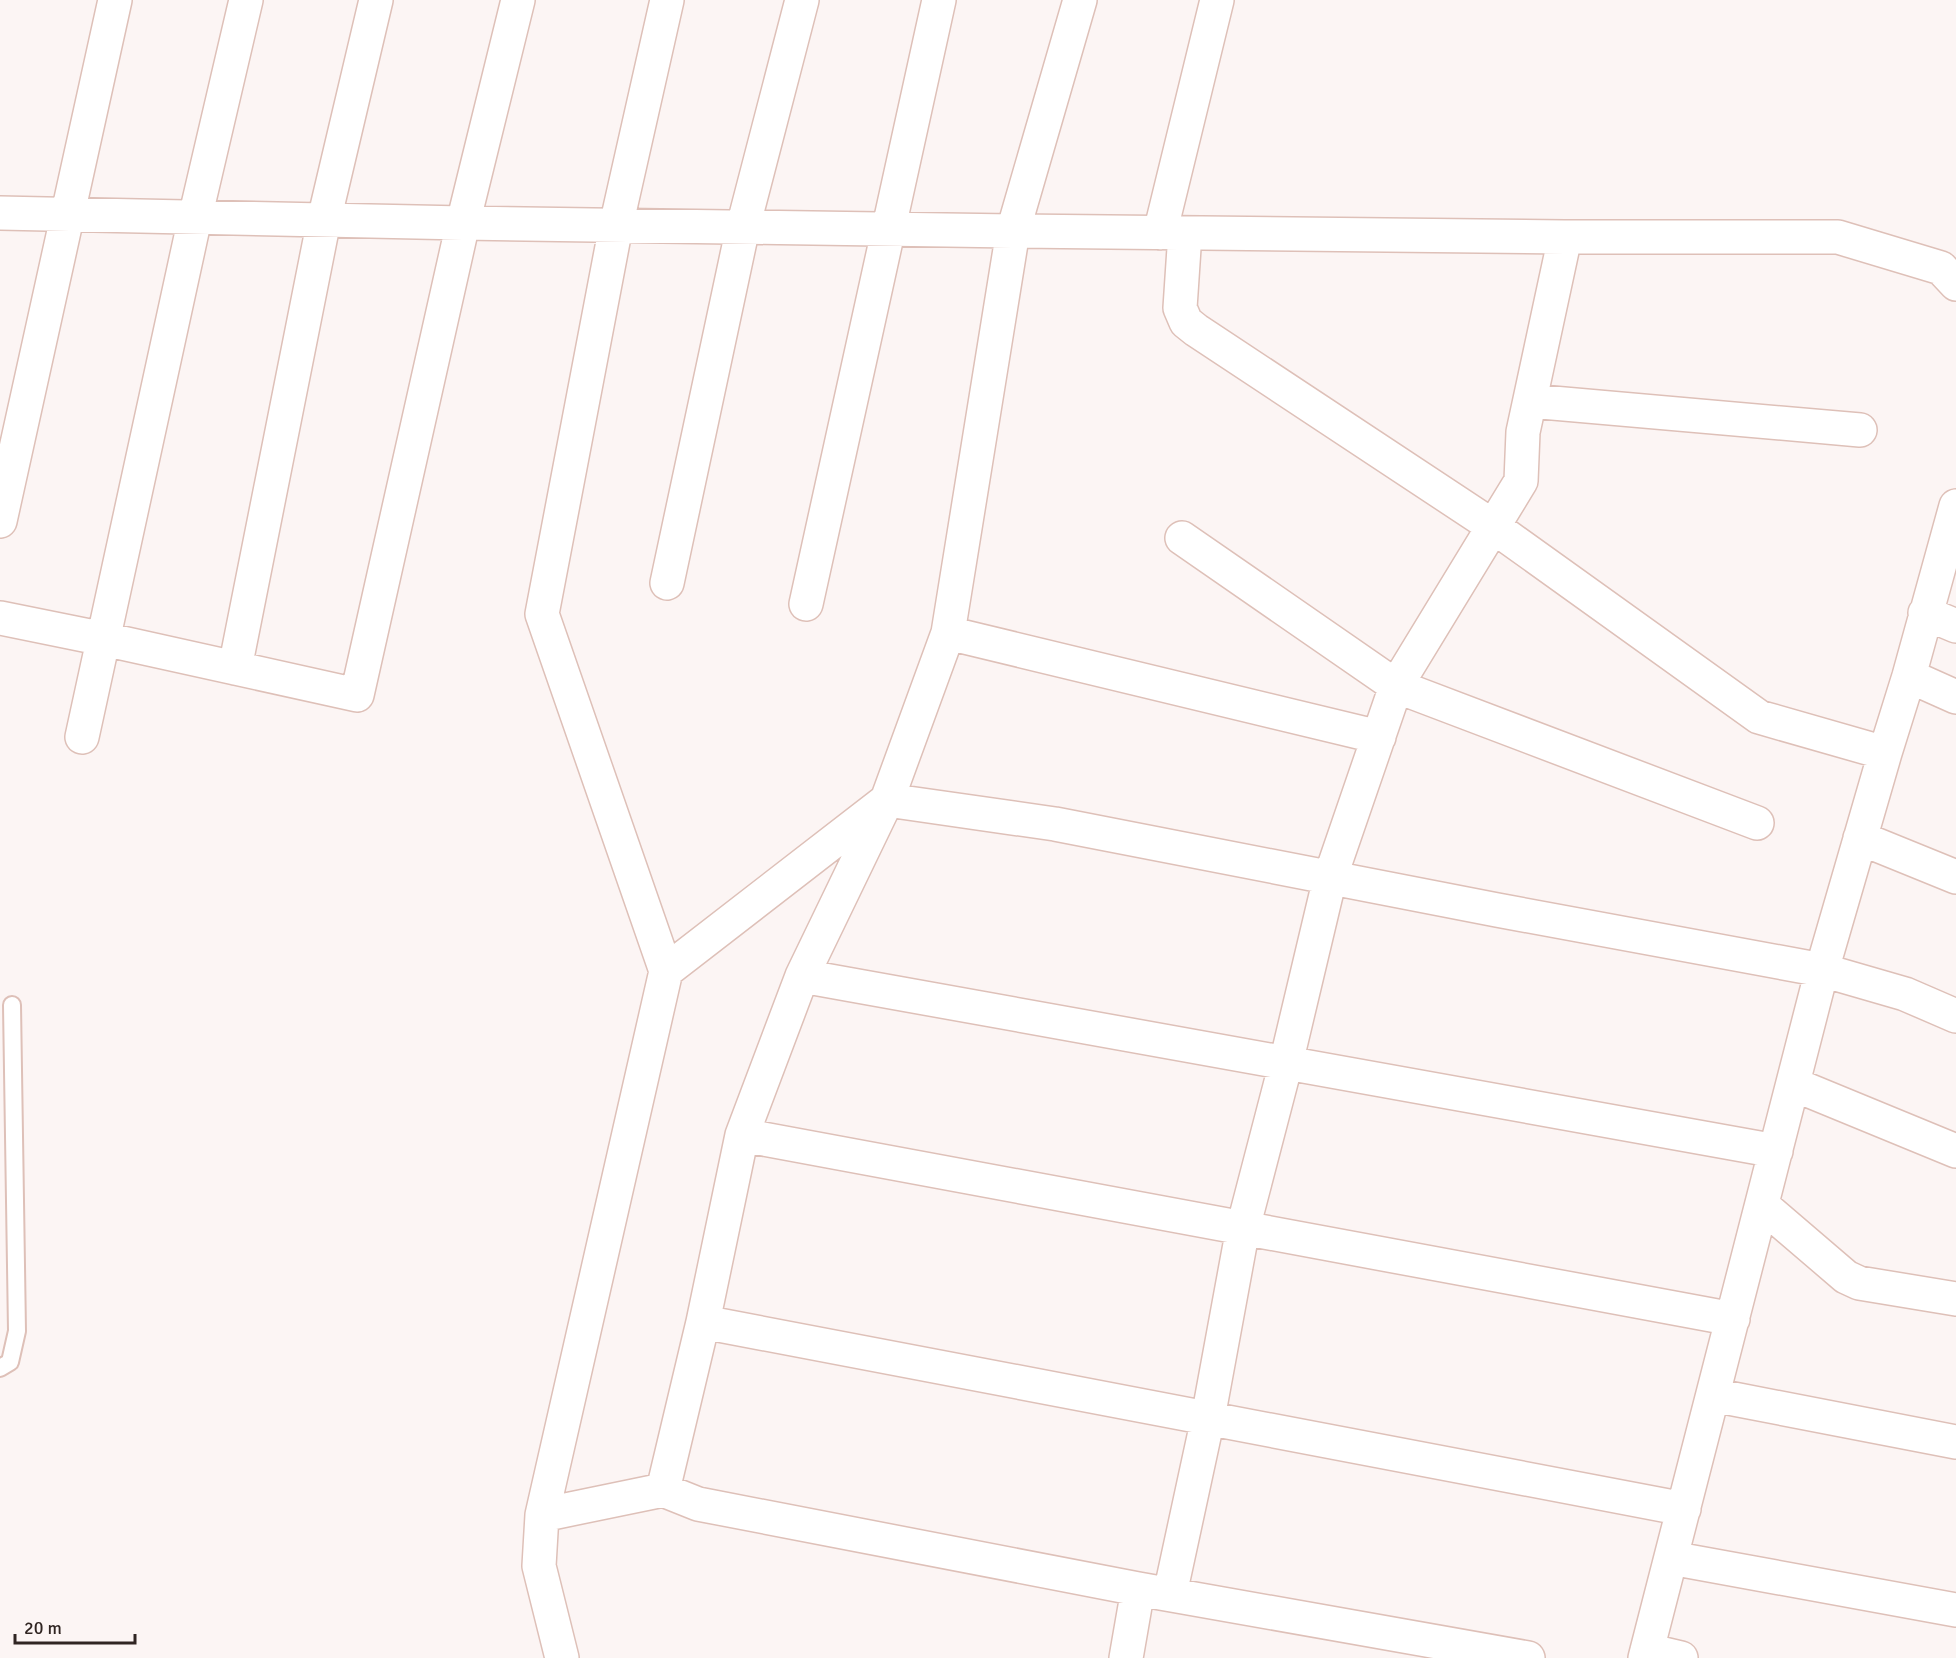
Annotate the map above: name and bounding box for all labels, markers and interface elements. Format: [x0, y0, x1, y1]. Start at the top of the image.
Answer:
scale bar [15, 1607, 135, 1645]
text: 20 m [24, 1617, 62, 1639]

